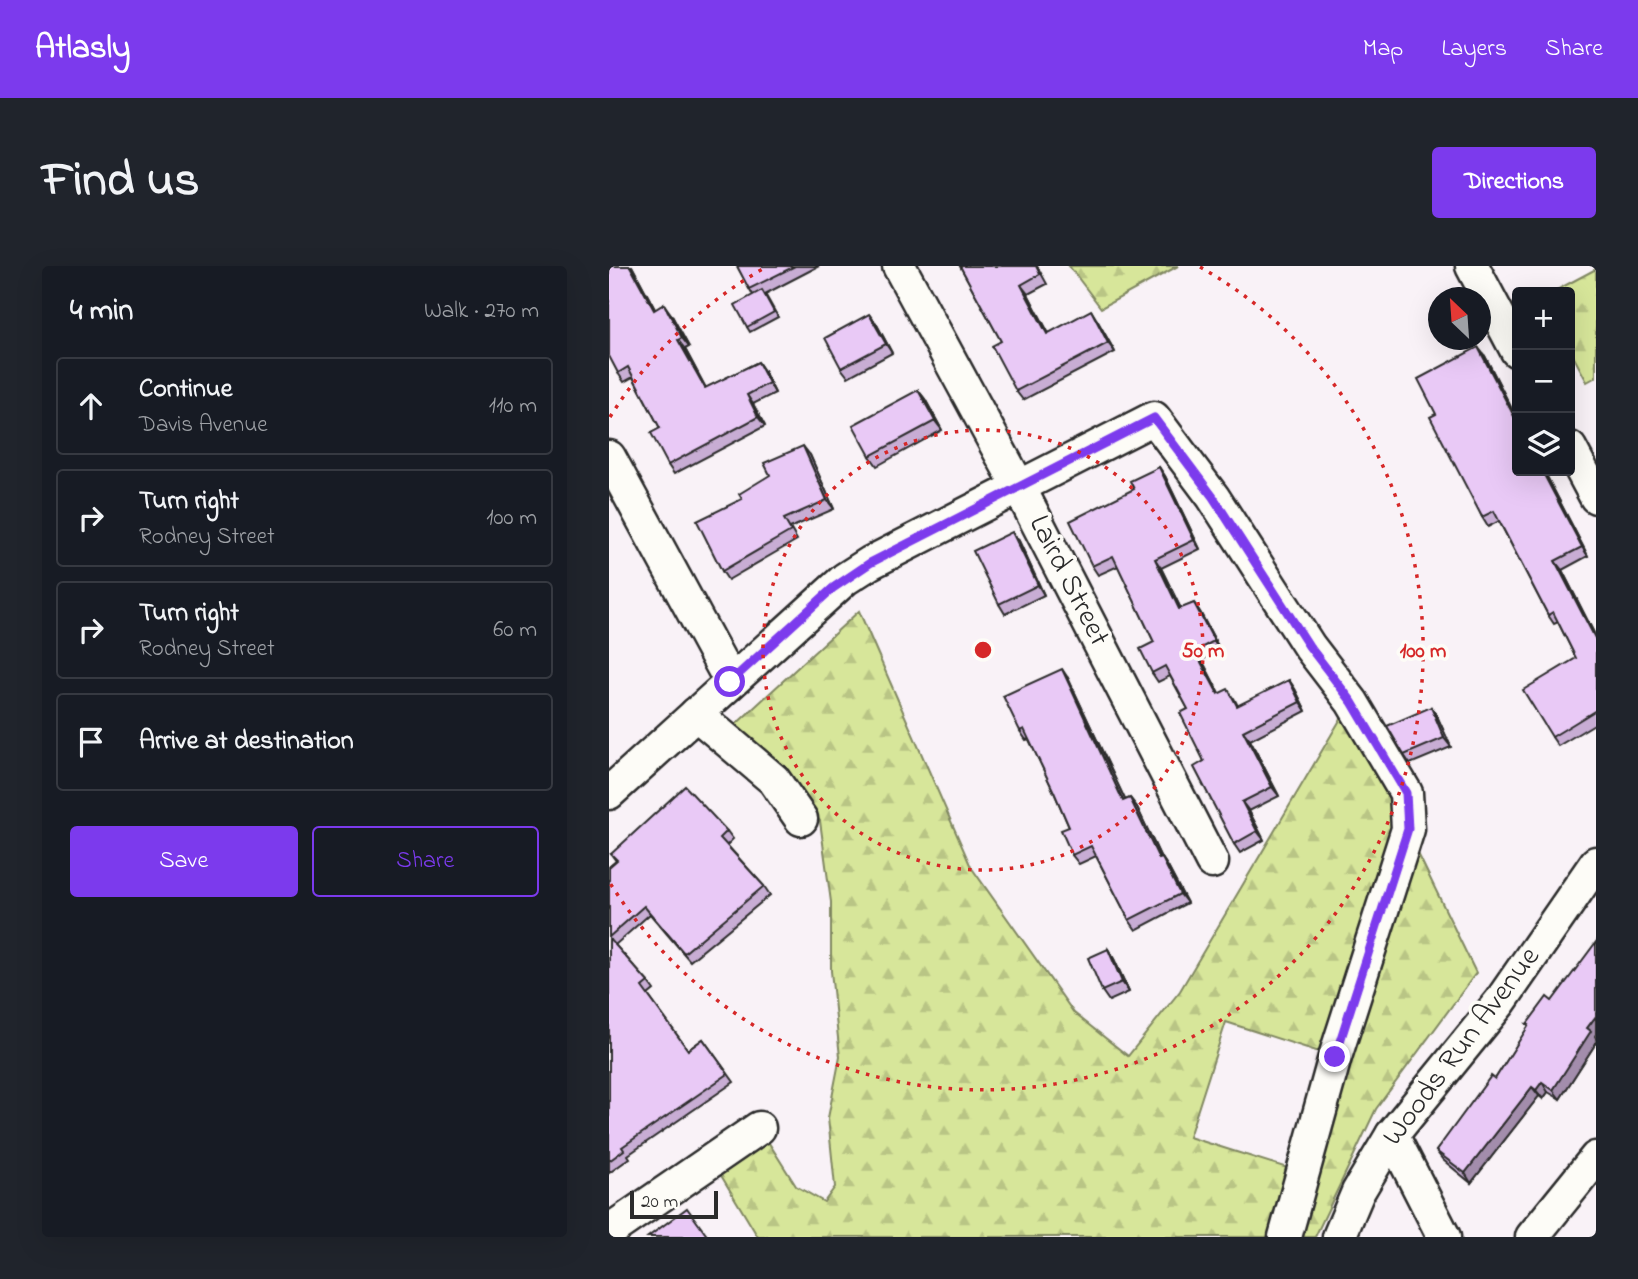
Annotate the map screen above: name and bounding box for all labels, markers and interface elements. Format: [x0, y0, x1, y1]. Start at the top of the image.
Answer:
text: Atlasly [35, 25, 130, 73]
text: Map [1363, 32, 1403, 67]
text: Layers [1441, 32, 1507, 67]
text: Share [1545, 32, 1603, 67]
text: Find us [42, 146, 199, 218]
button: Directions [1432, 147, 1596, 218]
north arrow [1428, 287, 1491, 350]
map controls [1512, 287, 1575, 476]
button: + [1512, 287, 1575, 350]
text: 4 min [70, 290, 133, 334]
text: Walk · 270 m [424, 295, 539, 328]
button: − [1512, 350, 1575, 413]
text: Continue [139, 371, 232, 409]
icon: ahead [72, 387, 110, 425]
text: 110 m [489, 390, 537, 423]
text: Davis Avenue [139, 409, 268, 442]
button: layers [1512, 413, 1575, 476]
text: Turn right [139, 483, 239, 521]
icon: right [72, 499, 110, 537]
text: 100 m [486, 502, 537, 535]
street label: Laird Street [1016, 508, 1120, 654]
text: Rodney Street [139, 521, 275, 554]
text: Turn right [139, 595, 239, 633]
icon: right [72, 611, 110, 649]
text: 60 m [493, 614, 537, 647]
text: Rodney Street [139, 633, 275, 666]
text: 50 m [1182, 637, 1224, 667]
text: 100 m [1400, 637, 1446, 667]
centre of rings [971, 638, 995, 662]
route start [714, 666, 745, 697]
icon: arrive [72, 723, 110, 761]
text: Arrive at destination [139, 723, 354, 761]
button: Save [70, 826, 298, 897]
button: Share [312, 826, 539, 897]
street label: Woods Run Avenue [1372, 938, 1552, 1156]
route end [1319, 1041, 1350, 1072]
scale bar [630, 1188, 717, 1220]
text: 20 m [641, 1189, 678, 1216]

